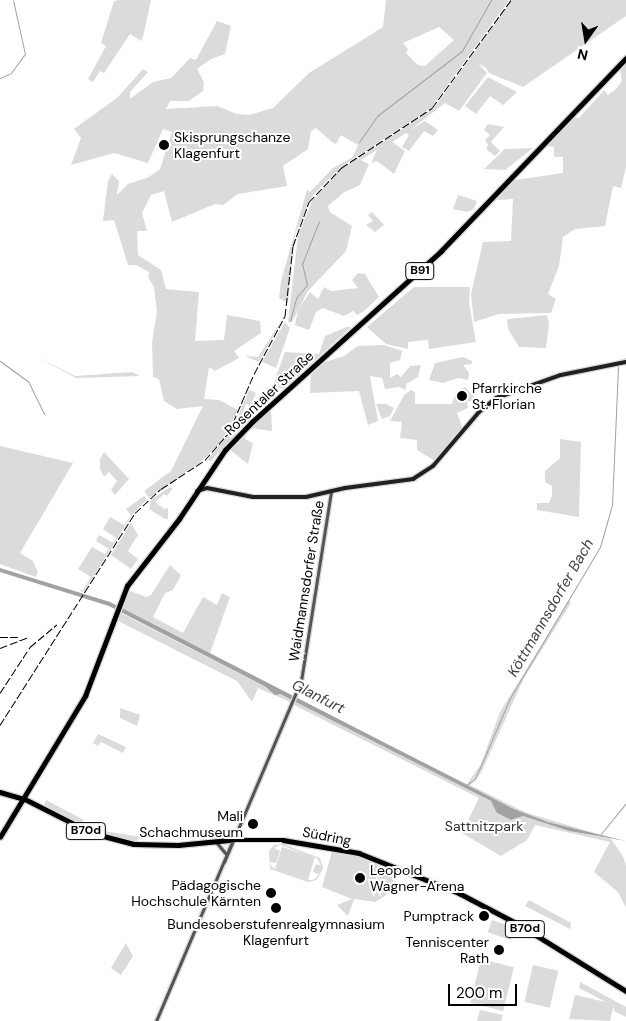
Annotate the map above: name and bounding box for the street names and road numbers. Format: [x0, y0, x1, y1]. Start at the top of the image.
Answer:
road number: B91 [405, 262, 435, 280]
street label: Rosentaler Straße [221, 347, 317, 439]
street label: Waidmannsdorfer Straße [285, 499, 327, 663]
road number: B70d [65, 821, 107, 840]
street label: Südring [301, 823, 353, 849]
road number: B70d [504, 920, 546, 939]

